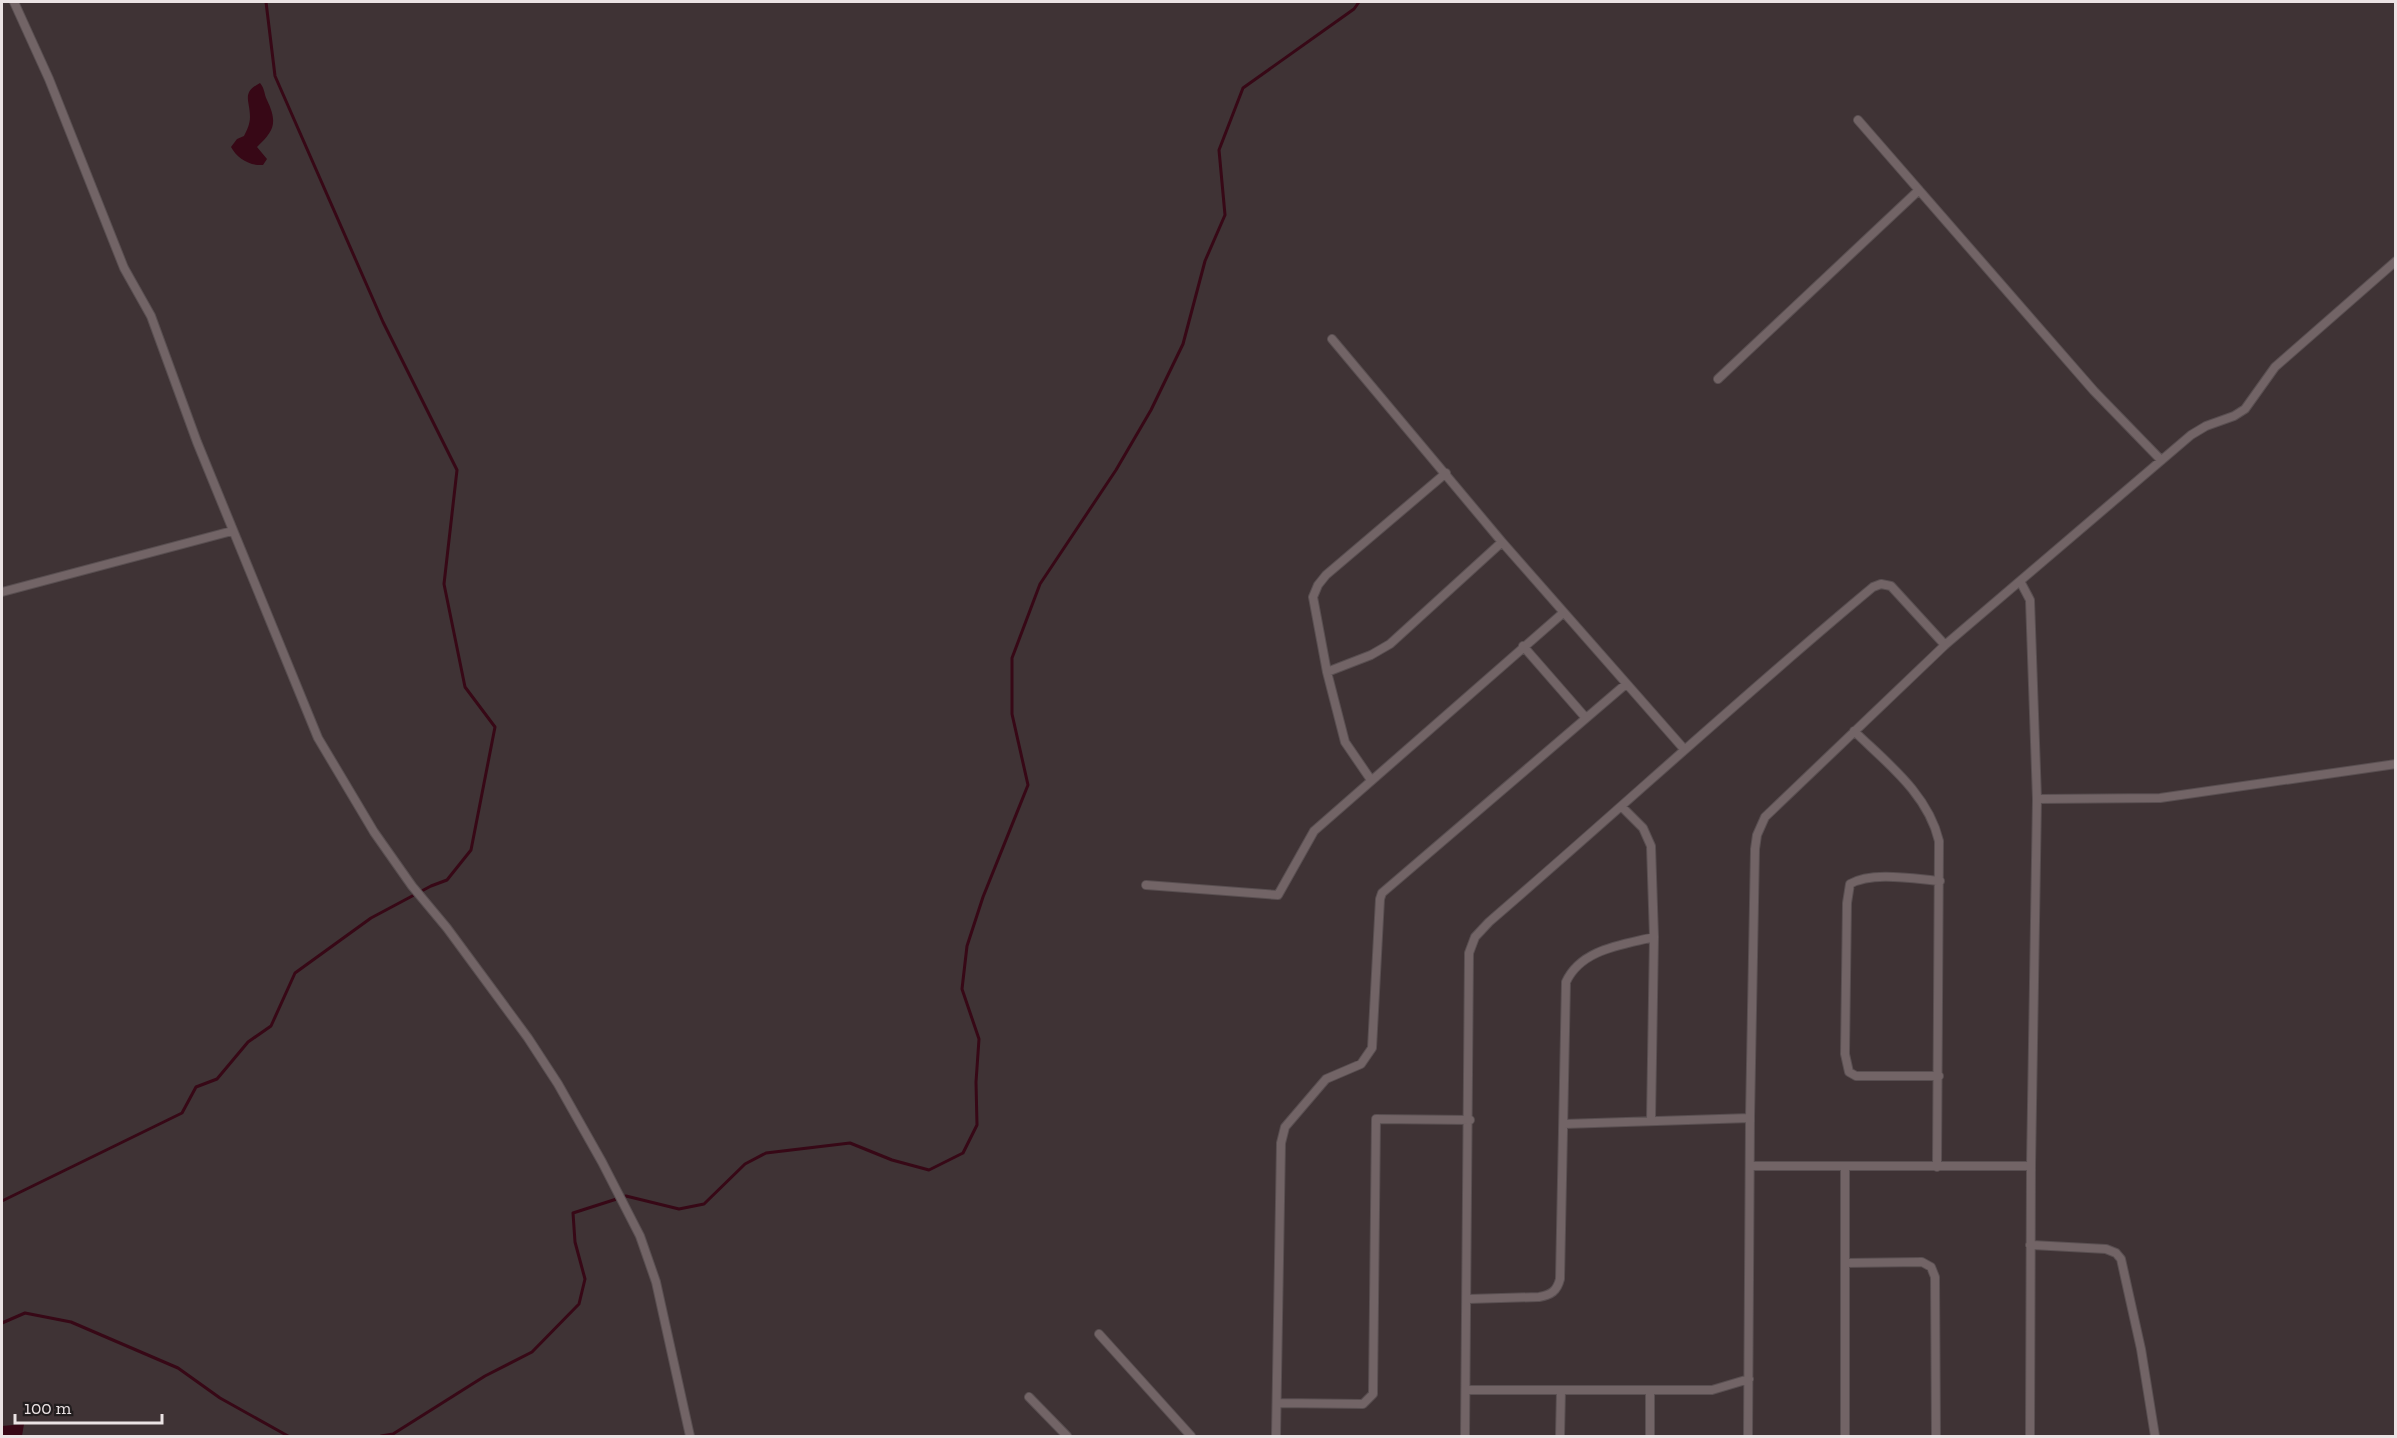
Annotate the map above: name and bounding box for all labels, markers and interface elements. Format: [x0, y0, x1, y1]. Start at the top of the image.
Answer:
scale bar [15, 1387, 162, 1425]
text: 100 m [24, 1397, 72, 1419]

